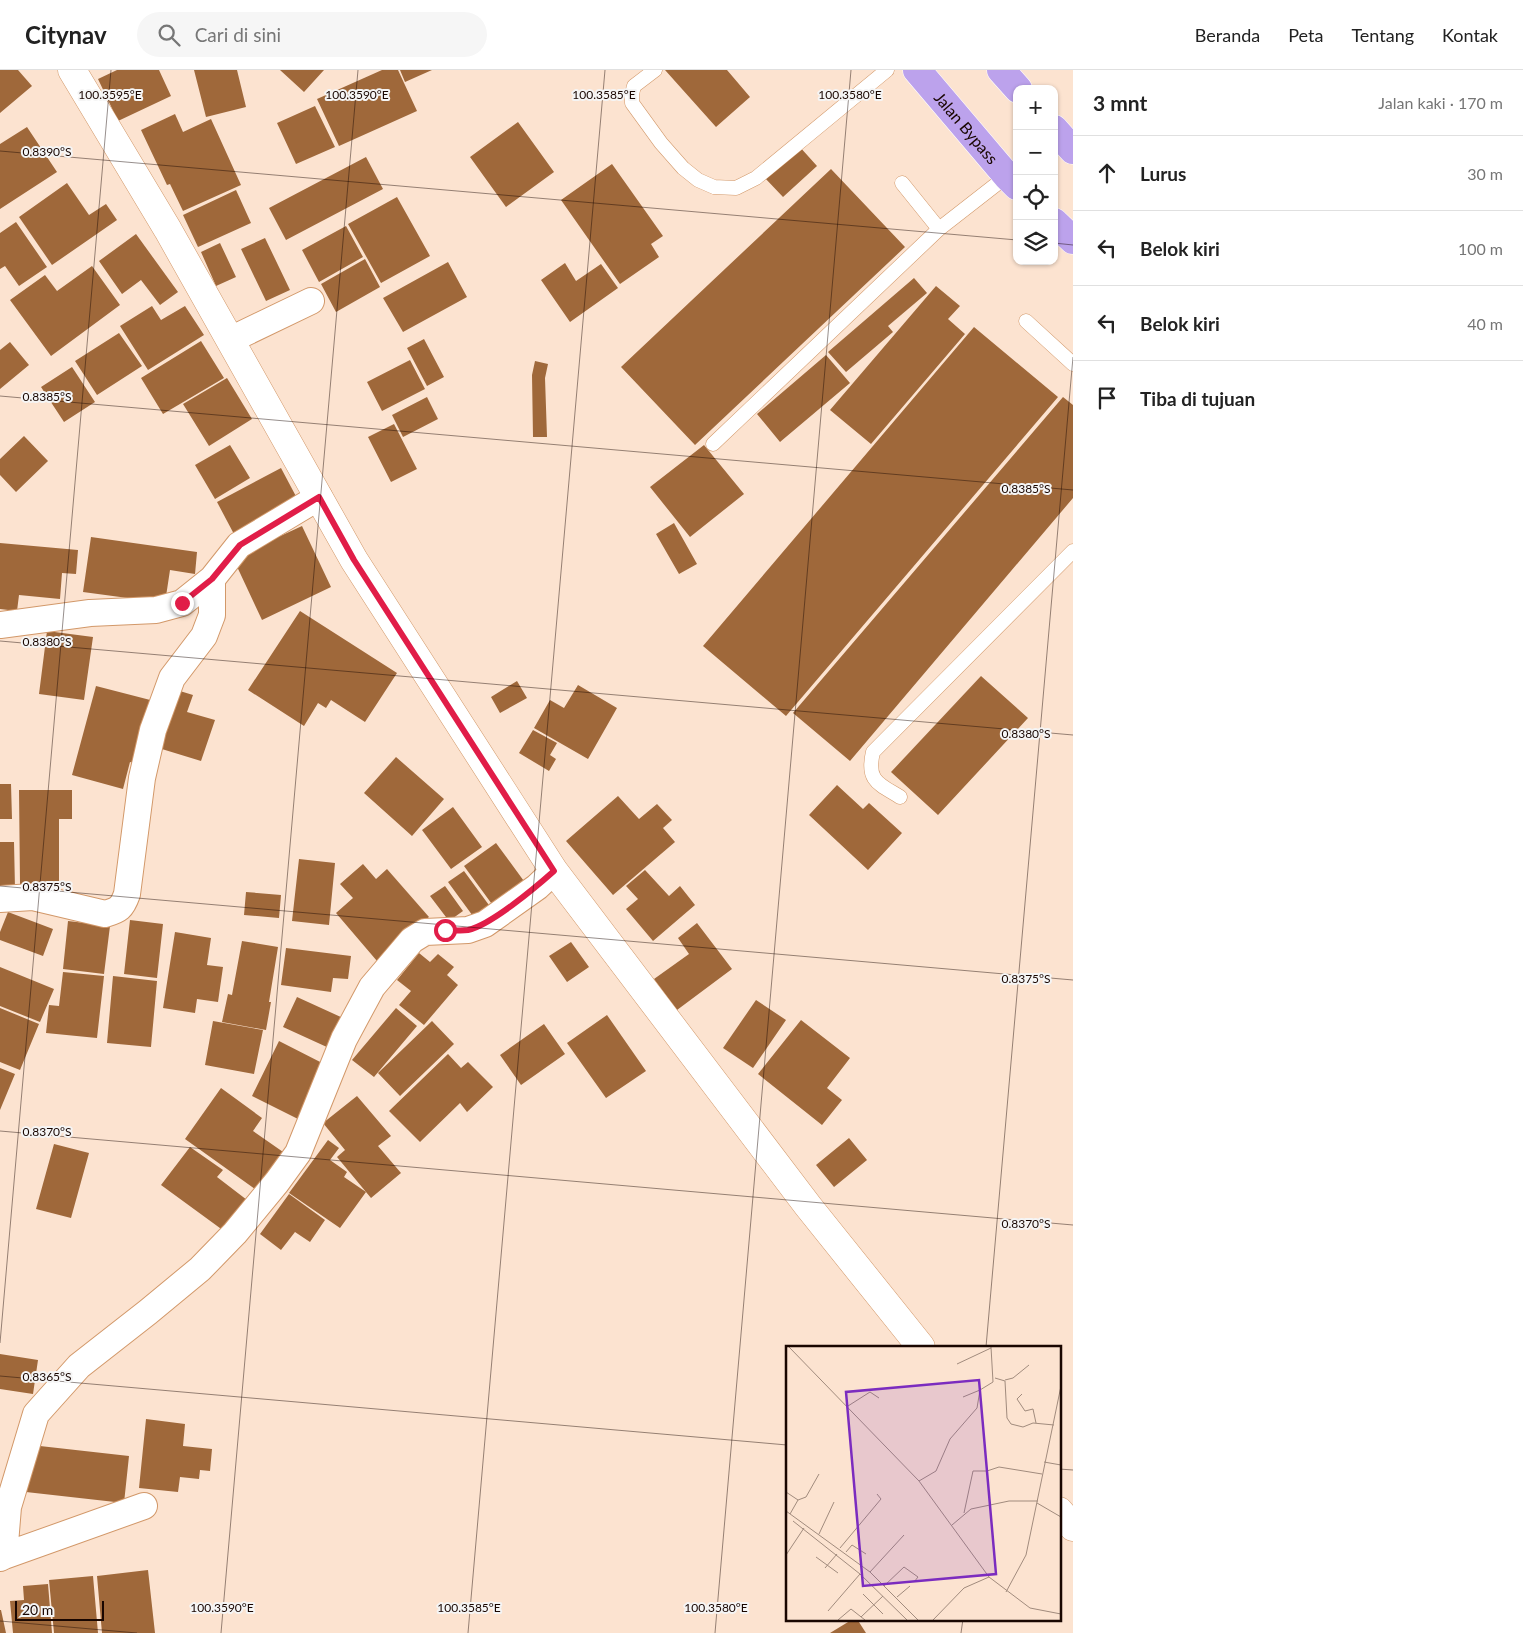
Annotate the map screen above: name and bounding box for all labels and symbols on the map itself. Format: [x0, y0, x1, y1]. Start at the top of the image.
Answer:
text: 100.3595°E [78, 87, 142, 102]
text: 100.3590°E [325, 87, 389, 102]
text: 100.3585°E [572, 87, 636, 102]
text: 100.3580°E [818, 87, 882, 102]
street label: Jalan Bypass [931, 88, 1002, 167]
text: 0.8390°S [22, 144, 72, 159]
text: 0.8385°S [22, 389, 72, 404]
text: 0.8385°S [1001, 481, 1051, 496]
route end [171, 592, 194, 615]
text: 0.8380°S [22, 634, 72, 649]
text: 0.8380°S [1001, 726, 1051, 741]
text: 0.8375°S [22, 879, 72, 894]
route start [434, 919, 457, 942]
text: 0.8375°S [1001, 971, 1051, 986]
text: 0.8370°S [22, 1124, 72, 1139]
text: 0.8370°S [1001, 1216, 1051, 1231]
inset map [786, 1346, 1060, 1620]
text: 0.8365°S [22, 1369, 72, 1384]
scale bar [15, 1598, 104, 1621]
text: 100.3590°E [190, 1600, 254, 1615]
text: 100.3585°E [437, 1600, 501, 1615]
text: 100.3580°E [684, 1600, 748, 1615]

